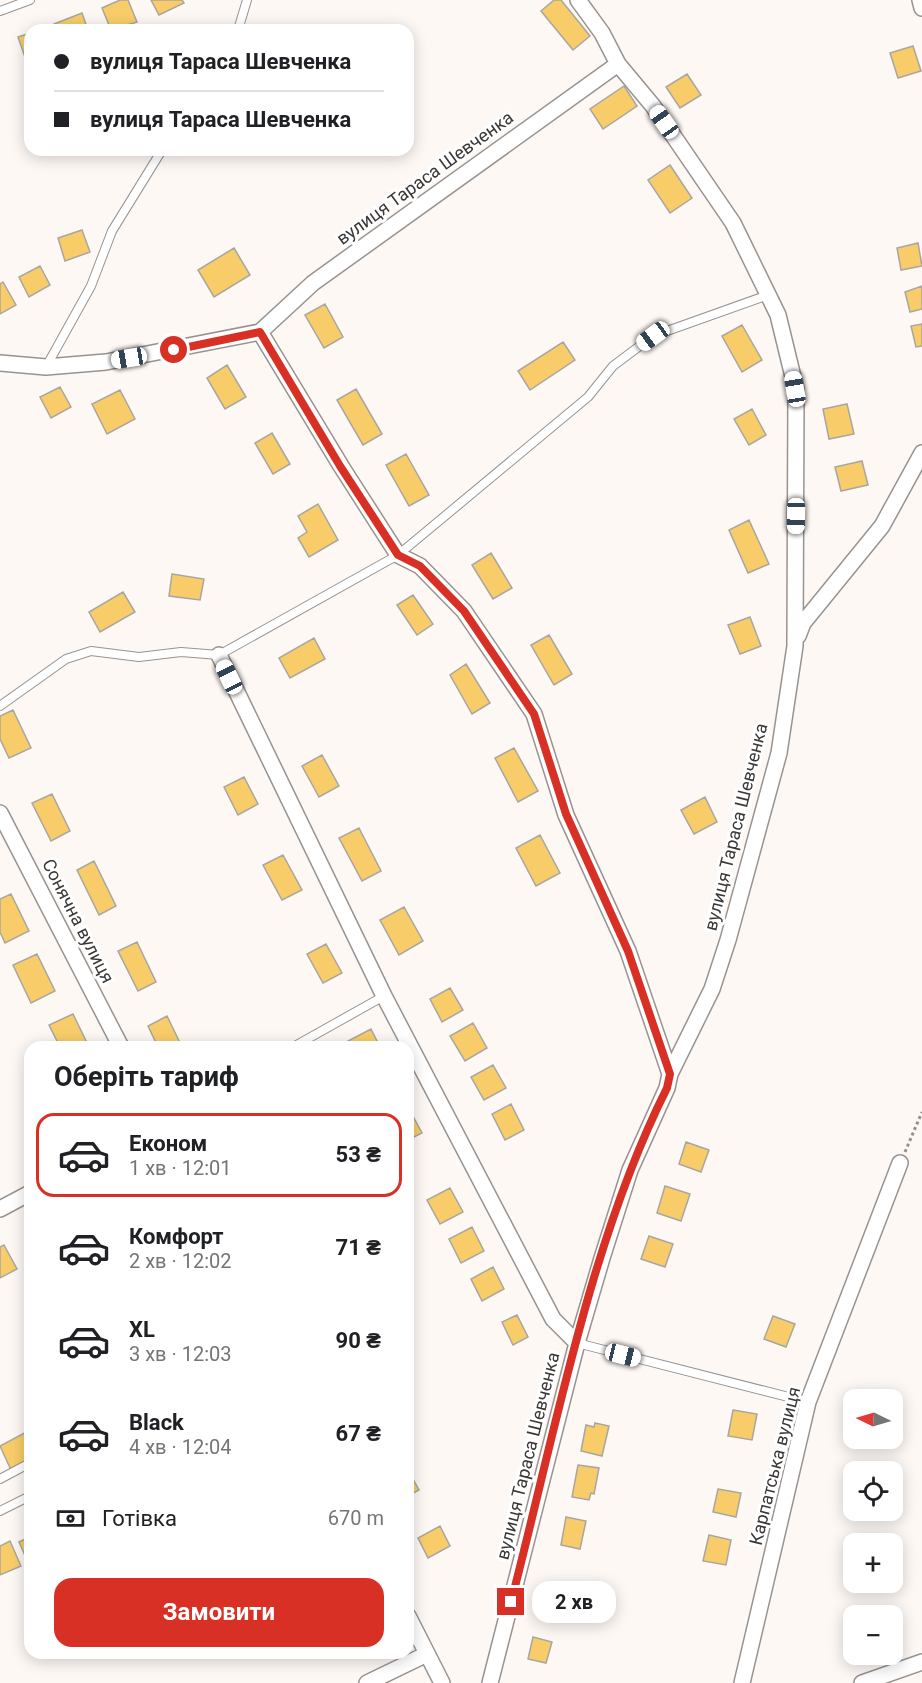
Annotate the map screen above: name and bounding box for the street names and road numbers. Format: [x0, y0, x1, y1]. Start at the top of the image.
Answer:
street label: вулиця Тараса Шевченка [332, 106, 517, 249]
street label: вулиця Тараса Шевченка [700, 721, 771, 933]
street label: Сонячна вулиця [38, 855, 119, 986]
street label: вулиця Тараса Шевченка [492, 1350, 563, 1562]
street label: Карпатська вулиця [745, 1385, 804, 1547]

